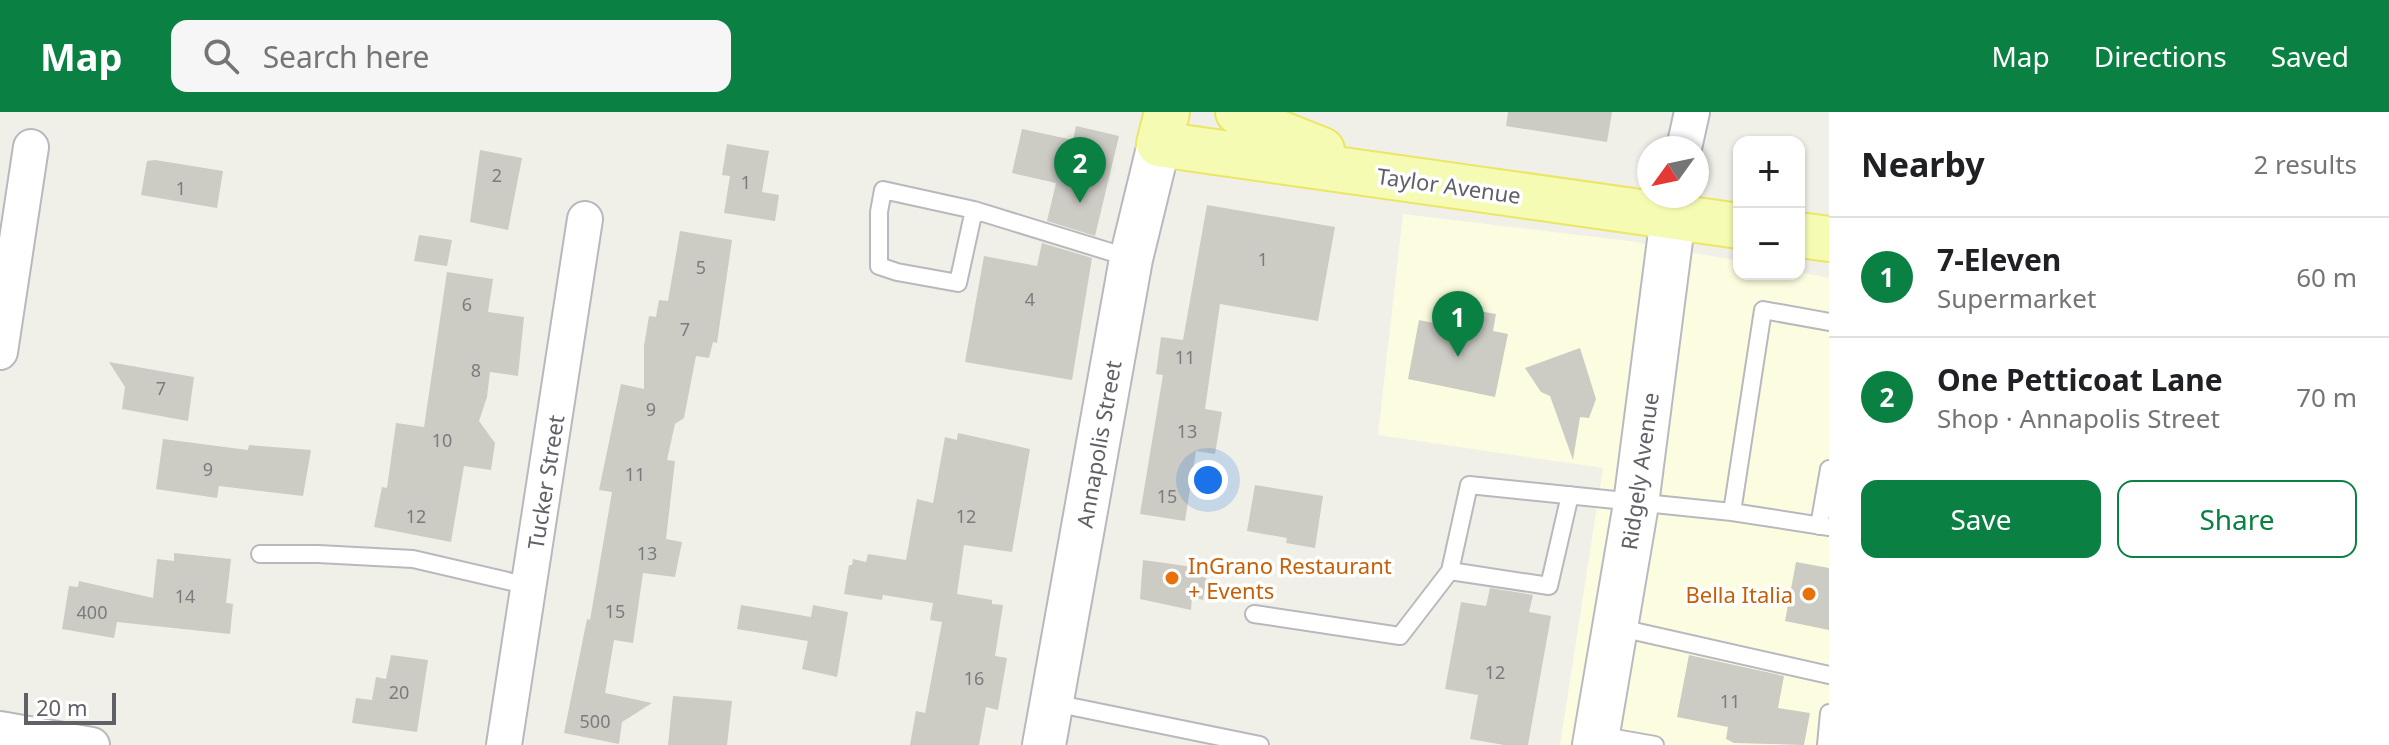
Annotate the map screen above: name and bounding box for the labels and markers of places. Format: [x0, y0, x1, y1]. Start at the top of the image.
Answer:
pin: 2 [1054, 137, 1106, 203]
pin: 1 [1432, 291, 1484, 357]
place label: InGrano Restaurant + Events [1188, 550, 1392, 605]
marker: InGrano Restaurant + Events [1163, 569, 1181, 587]
place label: Bella Italia [1685, 579, 1793, 609]
marker: Bella Italia [1800, 585, 1818, 603]

